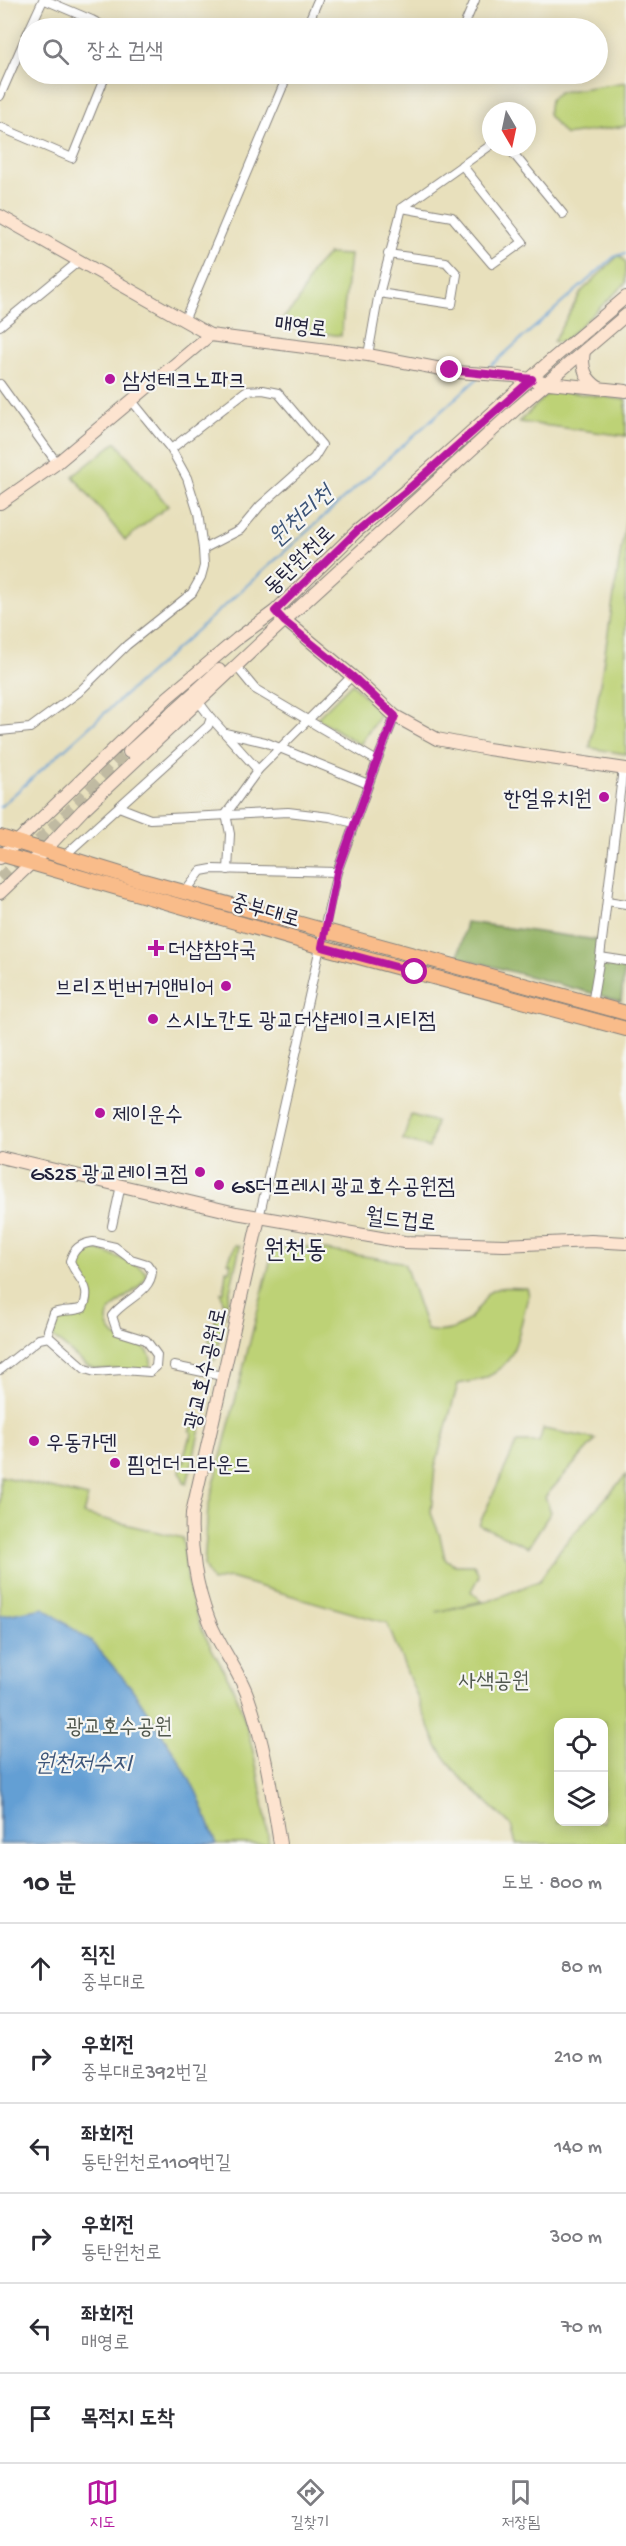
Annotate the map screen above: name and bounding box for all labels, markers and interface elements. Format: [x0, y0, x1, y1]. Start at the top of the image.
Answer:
search box [18, 18, 608, 84]
icon: search [39, 35, 72, 68]
text: 장소 검색 [87, 40, 163, 66]
north arrow [482, 102, 536, 156]
street label: 매영로 [273, 313, 328, 345]
route end [436, 356, 462, 382]
place label: 삼성테크노파크 [122, 370, 246, 396]
marker: 삼성테크노파크 [103, 372, 117, 386]
water label: 원천리천 [264, 479, 343, 554]
street label: 동탄원천로 [260, 522, 342, 602]
place label: 한얼유치원 [503, 788, 592, 814]
marker: 한얼유치원 [597, 790, 611, 804]
street label: 중부대로 [227, 891, 303, 935]
place label: 더샵참약국 [168, 939, 257, 965]
marker: 더샵참약국 [149, 941, 163, 955]
route start [401, 958, 427, 984]
place label: 브리즈번버거앤비어 [55, 977, 214, 1003]
marker: 브리즈번버거앤비어 [219, 979, 233, 993]
place label: 스시노칸도 광교더샵레이크시티점 [165, 1010, 436, 1036]
marker: 스시노칸도 광교더샵레이크시티점 [146, 1012, 160, 1026]
place label: 제이운수 [112, 1104, 183, 1130]
marker: 제이운수 [93, 1106, 107, 1120]
place label: GS25 광교레이크점 [30, 1163, 188, 1189]
marker: GS25 광교레이크점 [193, 1165, 207, 1179]
place label: GS더프레시 광교호수공원점 [231, 1176, 455, 1202]
marker: GS더프레시 광교호수공원점 [212, 1178, 226, 1192]
street label: 월드컵로 [364, 1205, 437, 1239]
district label: 원천동 [264, 1237, 326, 1268]
street label: 광교호수공원로 [181, 1306, 235, 1432]
place label: 우동카덴 [46, 1432, 117, 1458]
marker: 우동카덴 [27, 1434, 41, 1448]
place label: 핌언더그라운드 [127, 1454, 251, 1480]
marker: 핌언더그라운드 [108, 1456, 122, 1470]
park label: 사색공원 [459, 1670, 529, 1696]
park label: 광교호수공원 [66, 1716, 172, 1742]
map controls [554, 1718, 608, 1826]
button: locate [554, 1718, 608, 1772]
water label: 원천저수지 [35, 1751, 134, 1780]
button: layers [554, 1772, 608, 1826]
text: 10 분 [24, 1870, 76, 1901]
text: 도보 · 800 m [501, 1873, 602, 1896]
text: 직진 [81, 1944, 116, 1970]
icon: ahead [24, 1952, 57, 1985]
text: 80 m [561, 1957, 602, 1980]
text: 중부대로 [81, 1973, 145, 1996]
text: 우회전 [81, 2034, 134, 2060]
icon: right [24, 2042, 57, 2075]
text: 210 m [554, 2047, 602, 2070]
text: 중부대로392번길 [81, 2063, 208, 2086]
text: 좌회전 [81, 2124, 134, 2150]
icon: left [24, 2132, 57, 2165]
text: 140 m [554, 2137, 602, 2160]
text: 동탄원천로1109번길 [81, 2153, 231, 2176]
text: 우회전 [81, 2214, 134, 2240]
icon: right [24, 2222, 57, 2255]
text: 300 m [550, 2227, 602, 2250]
text: 동탄원천로 [81, 2243, 161, 2266]
text: 좌회전 [81, 2304, 134, 2330]
icon: left [24, 2312, 57, 2345]
text: 70 m [561, 2317, 602, 2340]
text: 매영로 [81, 2333, 129, 2356]
icon: arrive [24, 2402, 57, 2435]
text: 목적지 도착 [81, 2407, 175, 2433]
tab: 지도 [86, 2476, 119, 2534]
tab: 길찾기 [291, 2476, 329, 2534]
tab: 저장됨 [501, 2476, 540, 2534]

